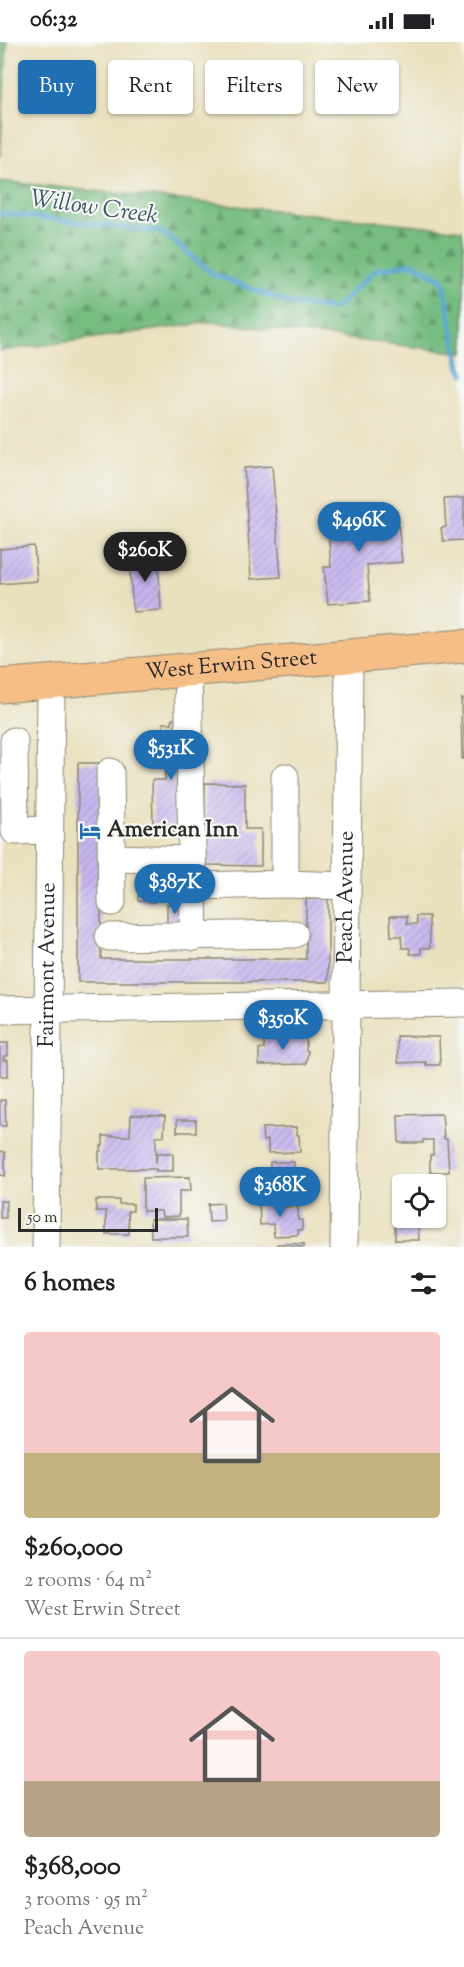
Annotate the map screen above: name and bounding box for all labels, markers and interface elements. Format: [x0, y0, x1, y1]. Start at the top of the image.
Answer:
text: 06:32 [30, 5, 77, 37]
chip: Buy [18, 60, 96, 114]
chip: Rent [108, 60, 193, 114]
chip: Filters [205, 60, 303, 114]
chip: New [315, 60, 399, 114]
water label: Willow Creek [28, 182, 160, 234]
pin: $496K [317, 502, 401, 553]
text: $496K [332, 507, 386, 536]
pin: $260K [103, 532, 187, 583]
text: $260K [117, 537, 173, 566]
street label: West Erwin Street [144, 643, 319, 689]
pin: $531K [129, 730, 213, 781]
text: $531K [148, 735, 194, 764]
place label: American Inn [107, 815, 238, 847]
hotel icon: American Inn [78, 819, 102, 843]
street label: Peach Avenue [330, 831, 364, 963]
pin: $387K [133, 864, 217, 915]
text: $387K [148, 869, 202, 898]
street label: Fairmont Avenue [32, 882, 65, 1048]
pin: $350K [241, 1000, 325, 1051]
text: $350K [258, 1005, 308, 1034]
pin: $368K [238, 1167, 322, 1218]
text: $368K [254, 1172, 306, 1201]
map controls [392, 1174, 446, 1228]
button: locate [392, 1174, 446, 1228]
scale bar [18, 1205, 158, 1232]
text: 50 m [27, 1207, 58, 1230]
text: 6 homes [24, 1265, 115, 1302]
icon: filters [407, 1267, 440, 1300]
icon: home [178, 1371, 286, 1479]
text: $260,000 [24, 1530, 123, 1567]
text: 2 rooms · 64 m² [24, 1567, 152, 1596]
text: West Erwin Street [24, 1596, 180, 1625]
icon: home [178, 1690, 286, 1798]
text: $368,000 [24, 1849, 121, 1886]
text: 3 rooms · 95 m² [24, 1886, 148, 1915]
text: Peach Avenue [24, 1915, 144, 1944]

